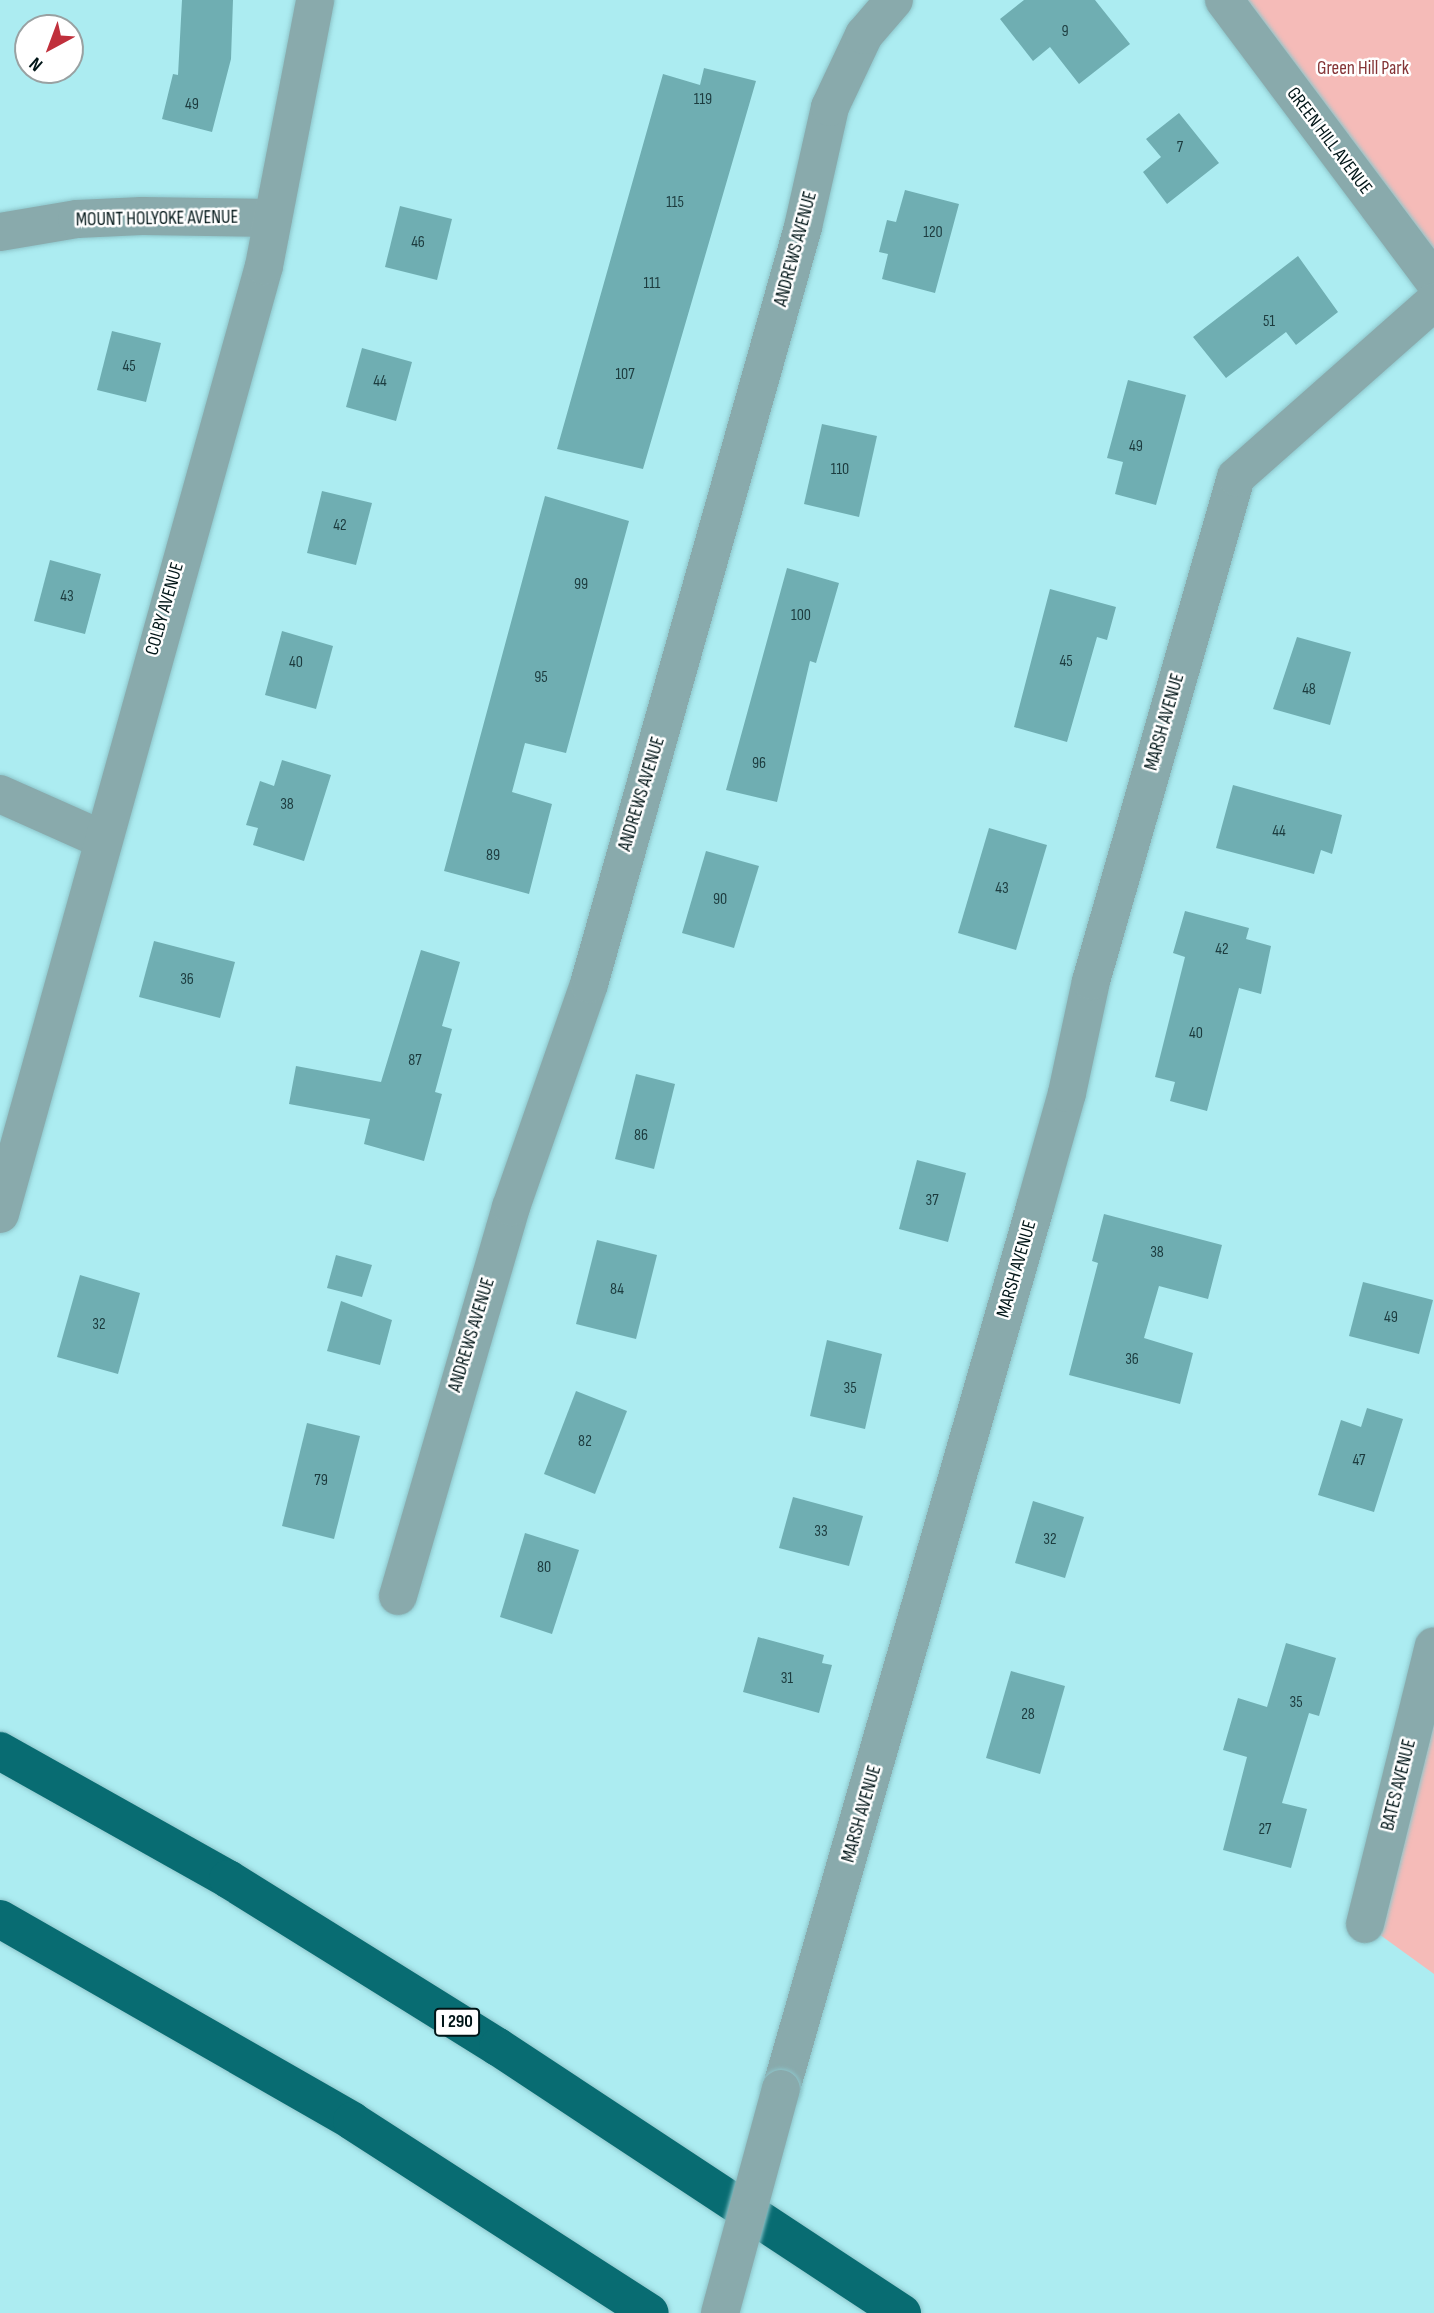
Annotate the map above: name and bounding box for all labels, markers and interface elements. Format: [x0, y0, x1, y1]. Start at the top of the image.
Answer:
north arrow [14, 14, 84, 84]
house number: 9 [1061, 22, 1069, 42]
text: N [25, 52, 48, 76]
park label: Green Hill Park [1317, 58, 1409, 80]
street label: GREEN HILL AVENUE [1281, 83, 1377, 199]
house number: 119 [694, 90, 712, 110]
house number: 49 [185, 95, 199, 115]
house number: 7 [1177, 138, 1183, 158]
street label: ANDREWS AVENUE [770, 189, 822, 309]
house number: 115 [666, 193, 684, 213]
street label: MOUNT HOLYOKE AVENUE [76, 206, 238, 232]
house number: 120 [923, 223, 943, 243]
house number: 46 [411, 233, 425, 253]
house number: 111 [644, 274, 660, 294]
house number: 51 [1263, 312, 1275, 332]
house number: 45 [122, 357, 136, 377]
house number: 107 [615, 365, 635, 385]
house number: 44 [373, 372, 387, 392]
house number: 49 [1129, 437, 1143, 457]
house number: 110 [831, 460, 849, 480]
house number: 42 [333, 516, 347, 536]
street label: COLBY AVENUE [141, 560, 189, 658]
house number: 99 [574, 575, 588, 595]
house number: 43 [60, 587, 74, 607]
house number: 100 [791, 606, 811, 626]
house number: 45 [1059, 652, 1073, 672]
house number: 40 [289, 653, 303, 673]
house number: 95 [534, 668, 548, 688]
street label: MARSH AVENUE [1140, 671, 1190, 773]
house number: 48 [1302, 680, 1316, 700]
street label: ANDREWS AVENUE [614, 734, 670, 854]
house number: 96 [752, 754, 766, 774]
house number: 38 [280, 795, 294, 815]
house number: 44 [1272, 822, 1286, 842]
house number: 89 [486, 846, 500, 866]
house number: 43 [995, 879, 1009, 899]
house number: 90 [713, 890, 727, 910]
house number: 42 [1215, 940, 1229, 960]
house number: 36 [180, 970, 194, 990]
house number: 40 [1189, 1024, 1203, 1044]
house number: 87 [408, 1051, 422, 1071]
house number: 86 [634, 1126, 648, 1146]
house number: 37 [925, 1191, 939, 1211]
street label: MARSH AVENUE [992, 1218, 1042, 1320]
house number: 38 [1150, 1243, 1164, 1263]
street label: ANDREWS AVENUE [444, 1275, 500, 1395]
house number: 84 [610, 1280, 624, 1300]
house number: 49 [1384, 1308, 1398, 1328]
house number: 32 [92, 1315, 106, 1335]
house number: 36 [1125, 1350, 1139, 1370]
house number: 35 [843, 1379, 857, 1399]
house number: 82 [578, 1432, 592, 1452]
house number: 47 [1353, 1451, 1365, 1471]
house number: 79 [314, 1471, 328, 1491]
house number: 33 [814, 1522, 828, 1542]
house number: 32 [1043, 1530, 1057, 1550]
house number: 80 [537, 1558, 551, 1578]
house number: 31 [781, 1669, 793, 1689]
house number: 35 [1289, 1693, 1303, 1713]
house number: 28 [1021, 1705, 1035, 1725]
street label: BATES AVENUE [1377, 1737, 1421, 1833]
street label: MARSH AVENUE [837, 1763, 887, 1865]
house number: 27 [1258, 1820, 1272, 1840]
road number: I 290 [433, 2008, 482, 2036]

